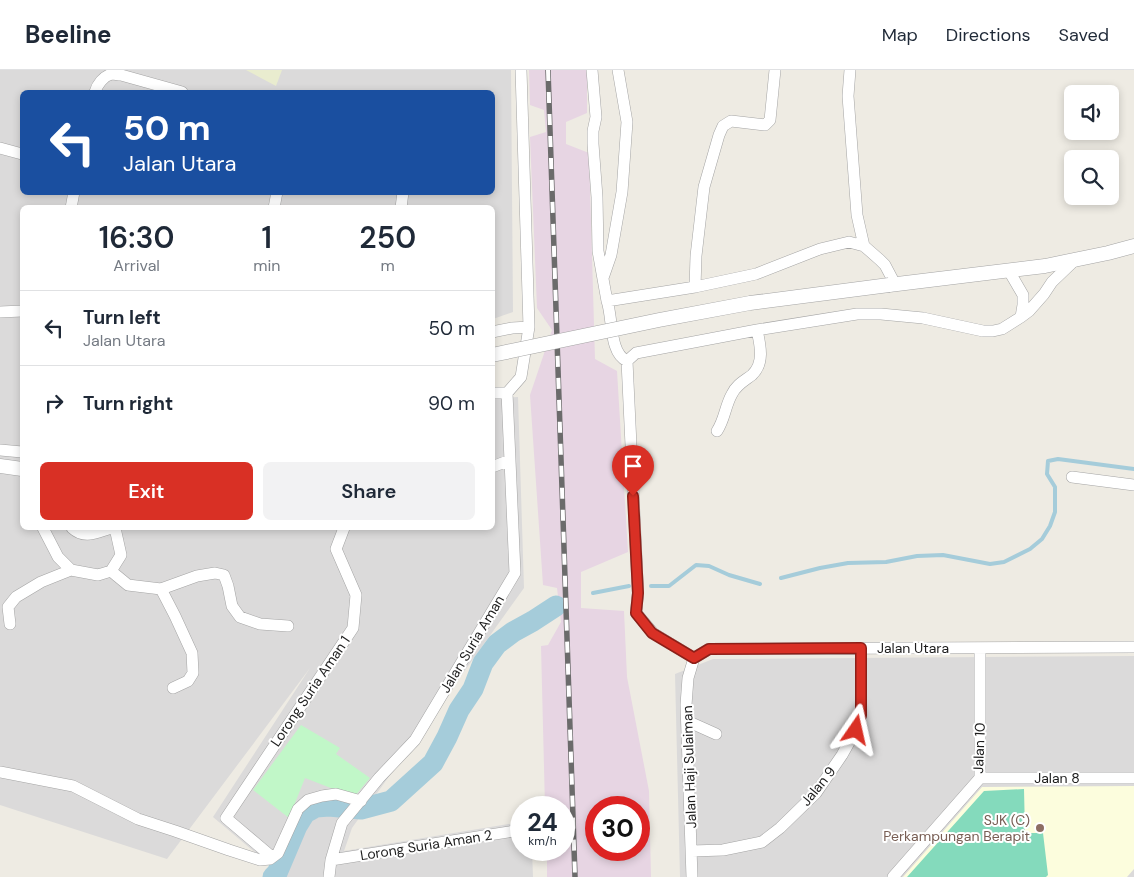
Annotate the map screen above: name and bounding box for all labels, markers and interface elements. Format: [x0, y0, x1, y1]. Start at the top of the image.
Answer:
text: Beeline [25, 19, 111, 50]
text: Map [882, 23, 918, 47]
text: Directions [946, 23, 1031, 47]
text: Saved [1059, 23, 1109, 47]
map controls [1064, 85, 1119, 205]
button: sound [1064, 85, 1119, 140]
text: 50 m [123, 105, 211, 151]
icon: left [40, 110, 105, 175]
text: Jalan Utara [123, 149, 236, 178]
button: search [1064, 150, 1119, 205]
text: 16:30 [99, 218, 174, 257]
text: 1 [262, 218, 272, 257]
text: 250 [359, 218, 416, 257]
text: Arrival [113, 255, 160, 276]
text: min [253, 255, 280, 276]
text: m [381, 255, 395, 276]
text: Turn left [83, 305, 161, 330]
icon: left [40, 314, 68, 342]
text: 50 m [428, 316, 475, 341]
text: Jalan Utara [83, 330, 166, 351]
icon: right [40, 389, 68, 417]
text: Turn right [83, 391, 173, 416]
text: 90 m [428, 391, 475, 416]
pin [612, 445, 654, 496]
icon: arrive [619, 452, 647, 480]
button: Exit [40, 462, 253, 520]
button: Share [263, 462, 475, 520]
street label: Jalan Suria Aman [436, 592, 508, 696]
street label: Lorong Suria Aman 1 [266, 632, 354, 750]
street label: Jalan Utara [877, 639, 949, 657]
position arrow [829, 703, 881, 755]
street label: Jalan Haji Sulaiman [678, 705, 700, 829]
street label: Jalan 10 [969, 722, 989, 774]
street label: Jalan 9 [797, 762, 840, 810]
street label: Jalan 8 [1034, 769, 1080, 787]
speed limit sign: 30 [585, 796, 650, 861]
text: 24 [527, 806, 558, 839]
place label: SJK (C) Perkampungan Berapit [883, 811, 1030, 845]
marker: SJK (C) Perkampungan Berapit [1034, 822, 1046, 834]
street label: Lorong Suria Aman 2 [359, 826, 493, 864]
text: km/h [528, 833, 557, 849]

